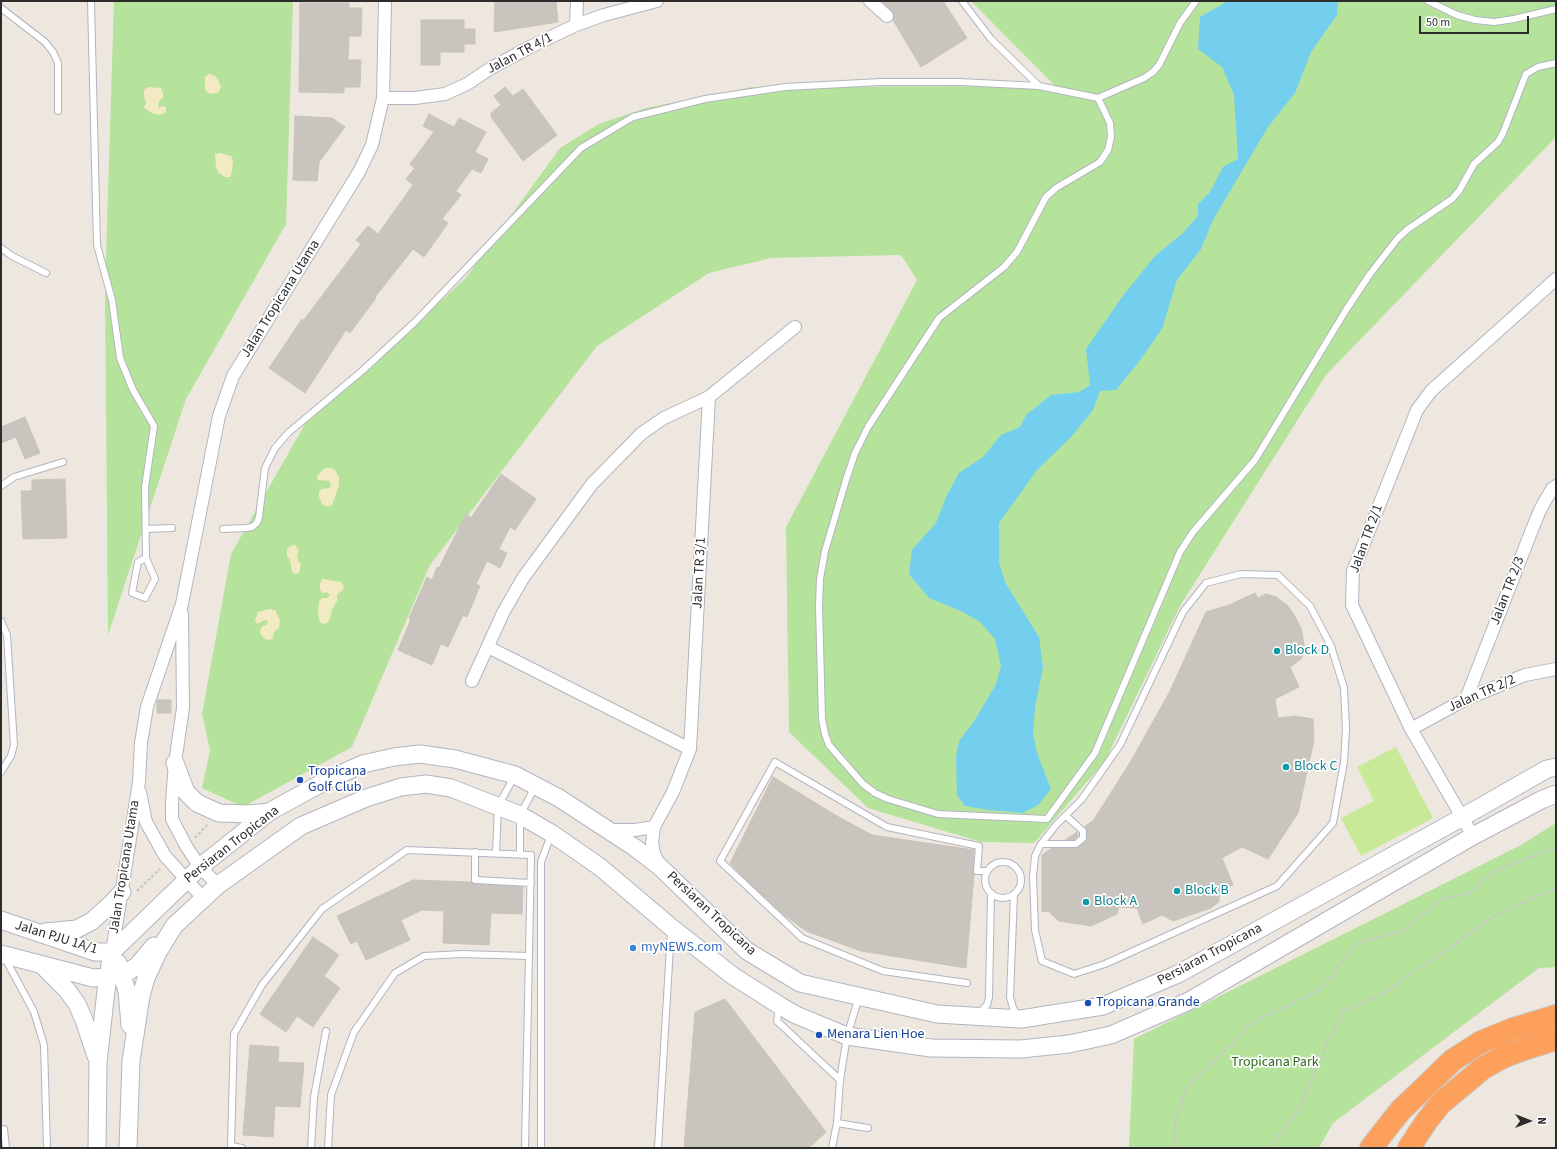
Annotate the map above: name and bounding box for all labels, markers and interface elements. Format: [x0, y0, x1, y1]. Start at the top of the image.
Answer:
scale bar [1421, 8, 1531, 34]
text: 50 m [1426, 14, 1450, 31]
street label: Jalan TR 4/1 [484, 30, 556, 78]
street label: Jalan Tropicana Utama [238, 237, 324, 361]
street label: Jalan TR 2/1 [1347, 502, 1387, 576]
street label: Jalan TR 3/1 [690, 537, 710, 609]
street label: Jalan TR 2/3 [1487, 554, 1529, 628]
place label: Block D [1285, 643, 1329, 659]
marker: Block D [1272, 646, 1282, 656]
street label: Jalan TR 2/2 [1446, 672, 1518, 716]
place label: Block C [1294, 759, 1337, 775]
marker: Block C [1281, 762, 1291, 772]
place label: Tropicana Golf Club [308, 764, 366, 796]
marker: Tropicana Golf Club [295, 775, 305, 785]
street label: Jalan Tropicana Utama [106, 799, 144, 935]
street label: Persiaran Tropicana [181, 803, 283, 887]
street label: Persiaran Tropicana [663, 868, 759, 960]
place label: Block B [1185, 883, 1229, 899]
marker: Block B [1172, 886, 1182, 896]
place label: Block A [1094, 894, 1137, 910]
marker: Block A [1081, 897, 1091, 907]
street label: Jalan PJU 1A/1 [13, 917, 99, 959]
street label: Persiaran Tropicana [1155, 920, 1265, 990]
place label: myNEWS.com [641, 940, 723, 956]
marker: myNEWS.com [628, 943, 638, 953]
place label: Tropicana Grande [1096, 995, 1200, 1011]
marker: Tropicana Grande [1083, 998, 1093, 1008]
place label: Menara Lien Hoe [827, 1027, 925, 1043]
marker: Menara Lien Hoe [814, 1030, 824, 1040]
park label: Tropicana Park [1231, 1055, 1319, 1071]
north arrow [1509, 1101, 1549, 1141]
text: N [1534, 1117, 1549, 1125]

